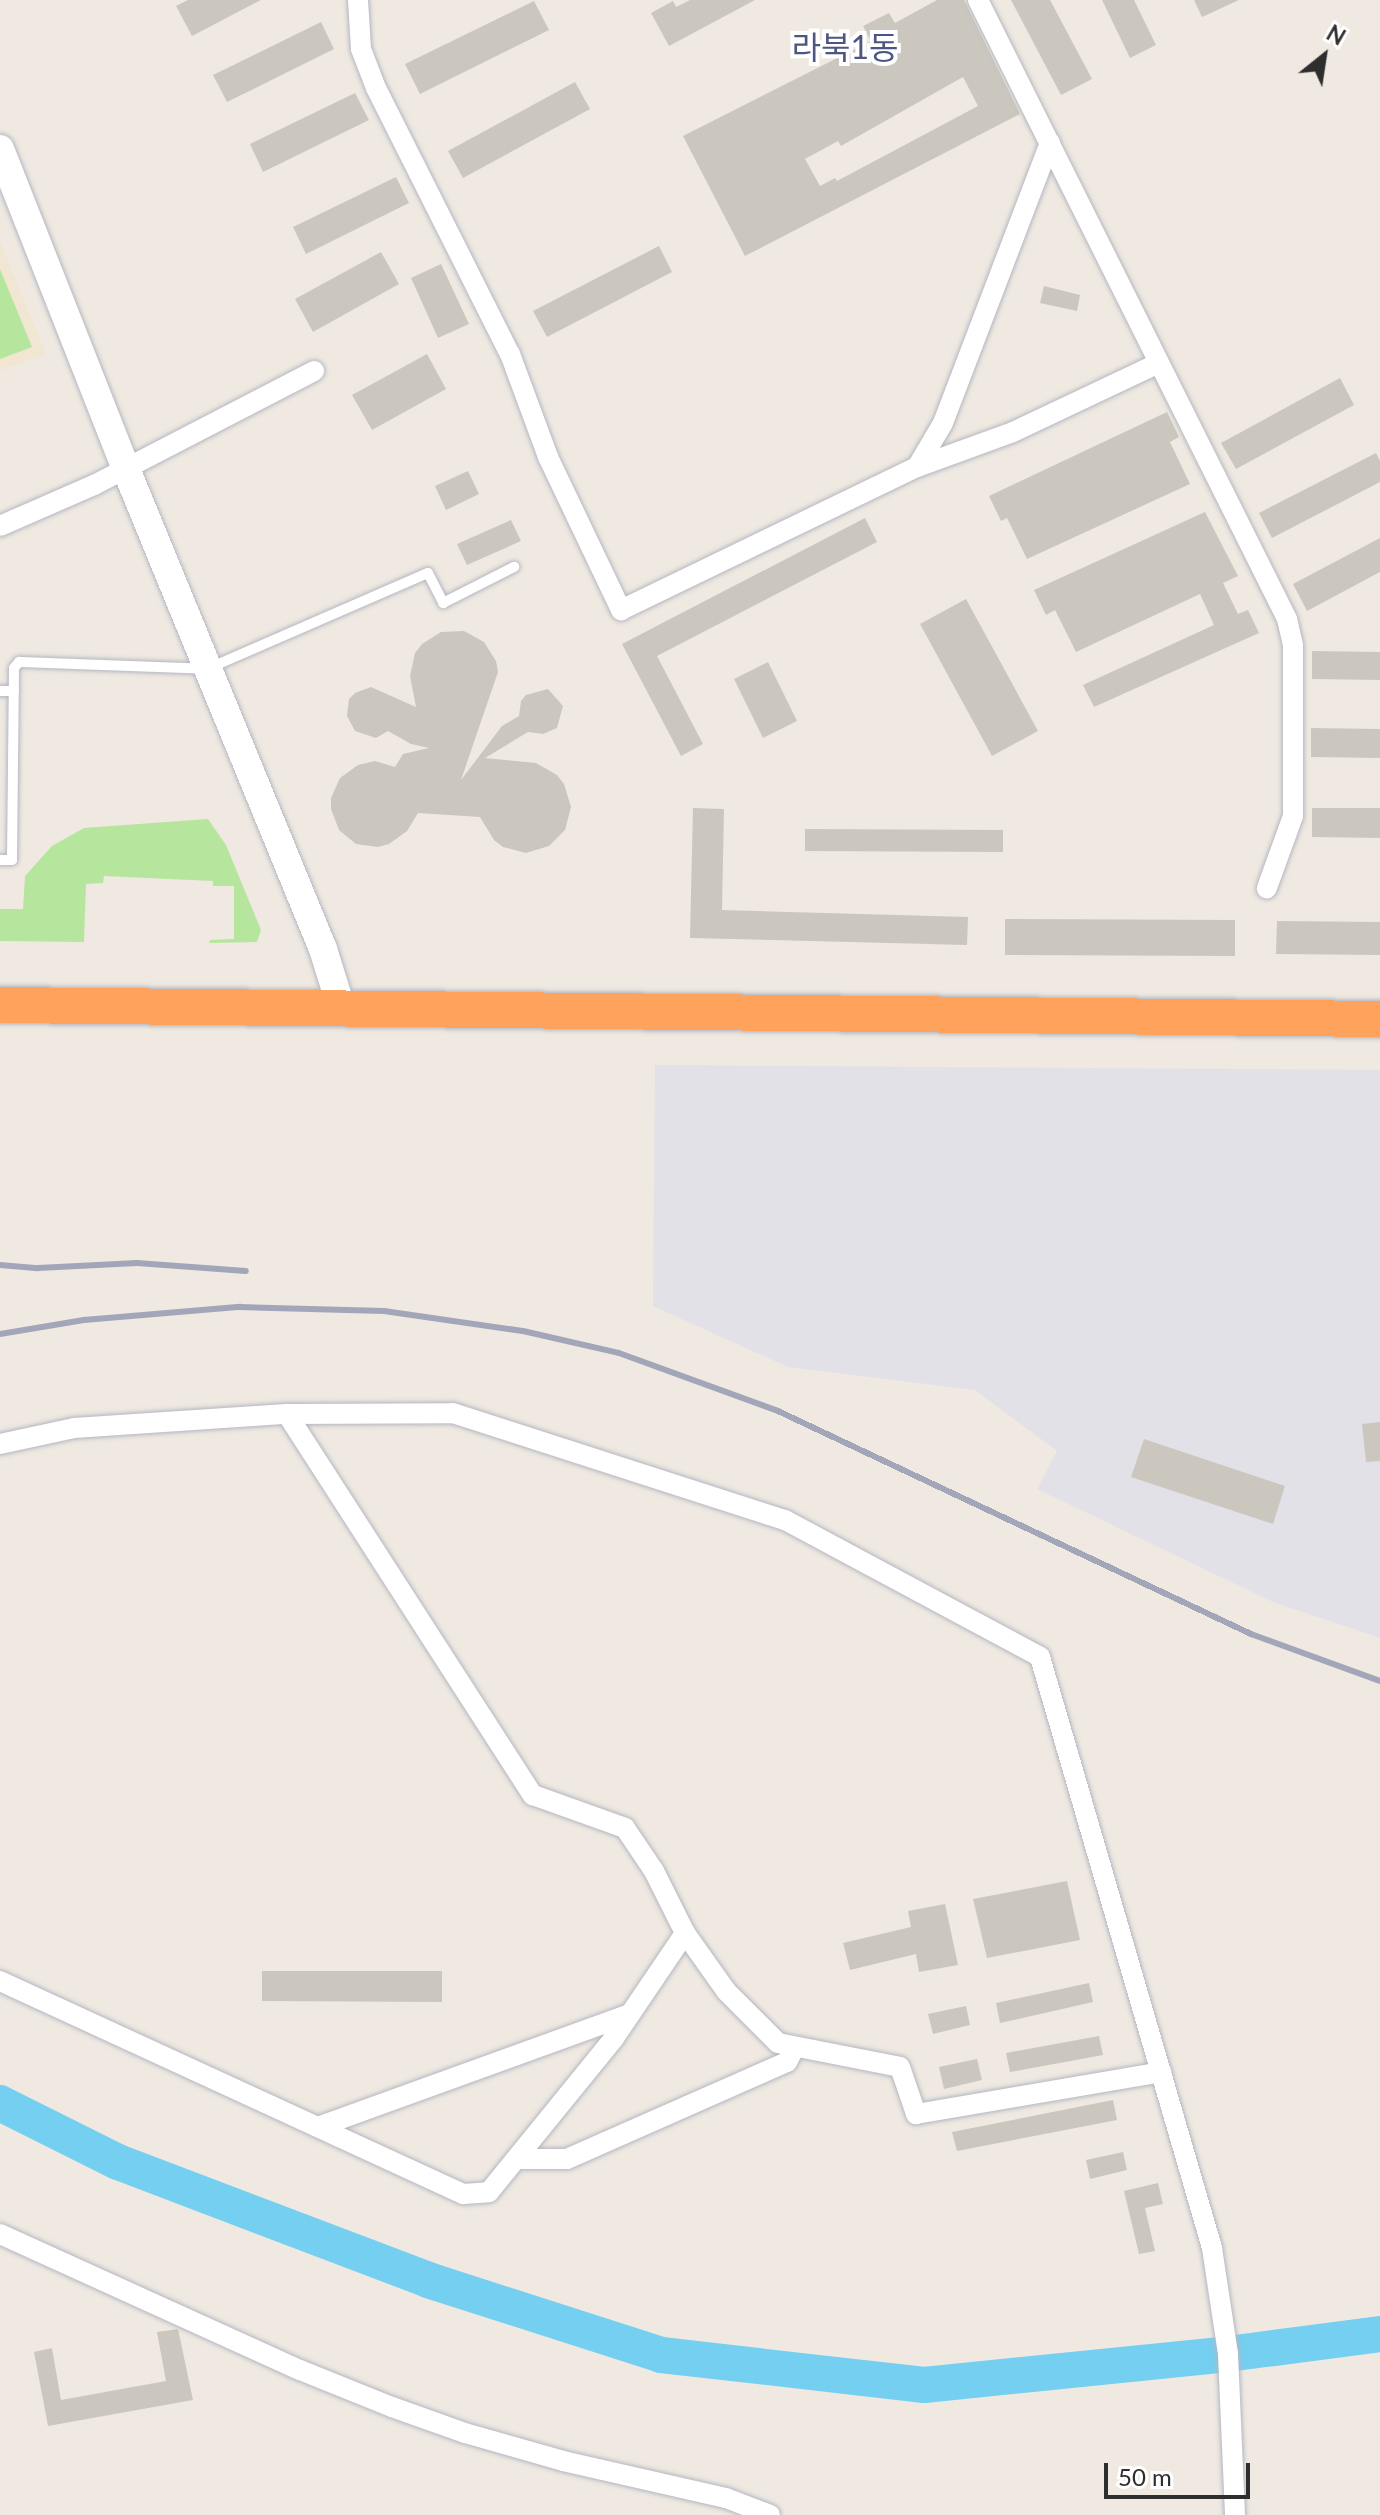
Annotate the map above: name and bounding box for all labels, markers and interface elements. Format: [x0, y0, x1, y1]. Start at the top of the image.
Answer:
north arrow [1284, 16, 1364, 96]
text: N [1322, 19, 1350, 51]
district label: 라북1동 [792, 28, 898, 66]
scale bar [1108, 2447, 1254, 2497]
text: 50 m [1118, 2462, 1172, 2491]

